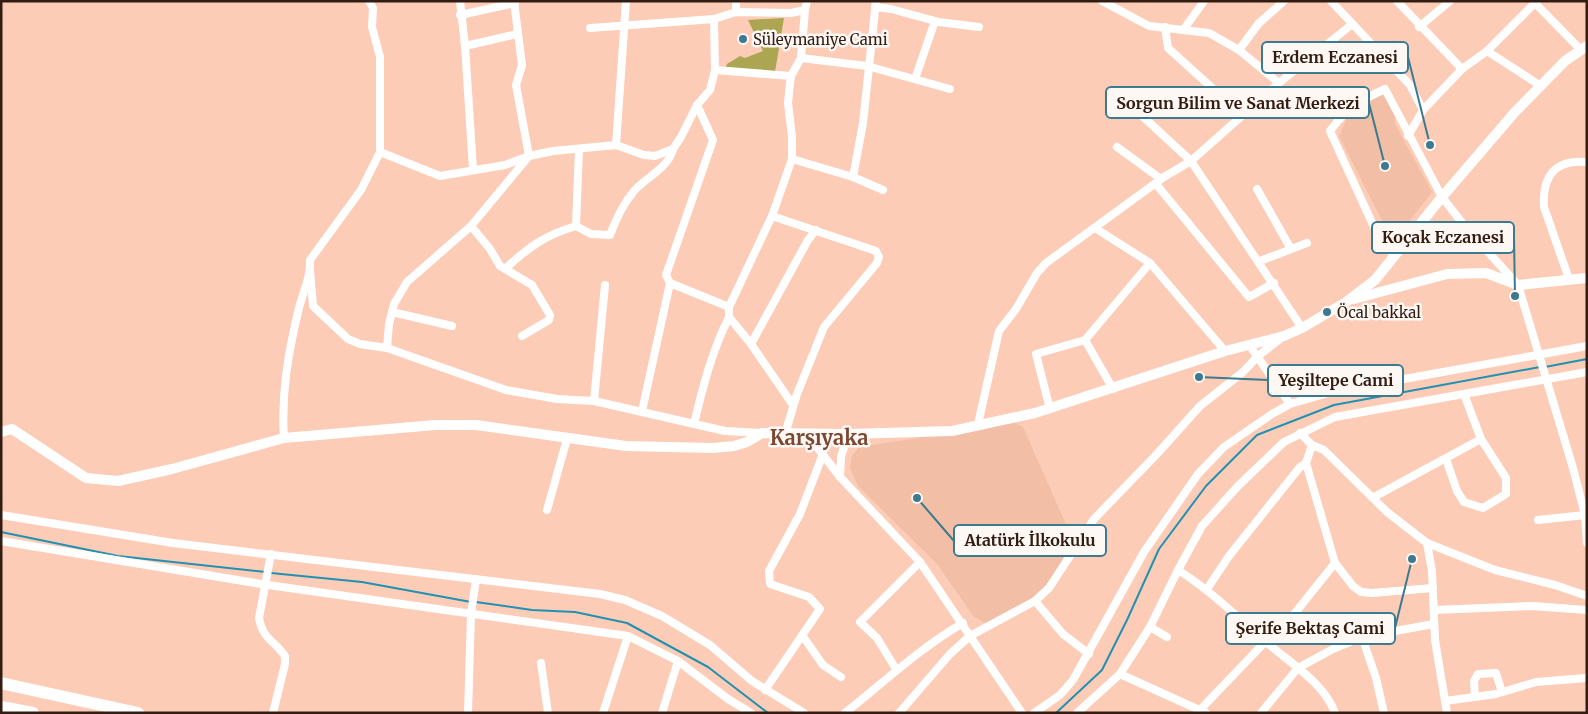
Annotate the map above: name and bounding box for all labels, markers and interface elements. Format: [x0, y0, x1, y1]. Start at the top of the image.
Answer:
place label: Süleymaniye Cami [753, 30, 888, 49]
marker: Süleymaniye Cami [737, 33, 749, 45]
callout: Erdem Eczanesi [1262, 42, 1408, 73]
text: Erdem Eczanesi [1272, 47, 1398, 67]
callout: Sorgun Bilim ve Sanat Merkezi [1106, 87, 1369, 118]
text: Sorgun Bilim ve Sanat Merkezi [1116, 93, 1360, 113]
callout: Koçak Eczanesi [1372, 222, 1514, 253]
text: Koçak Eczanesi [1382, 227, 1505, 247]
place label: Öcal bakkal [1337, 302, 1421, 322]
marker: Öcal bakkal [1321, 306, 1333, 318]
callout: Yeşiltepe Cami [1268, 365, 1403, 396]
text: Yeşiltepe Cami [1277, 370, 1394, 390]
district label: Karşıyaka [770, 425, 868, 450]
callout: Atatürk İlkokulu [954, 525, 1106, 556]
text: Atatürk İlkokulu [963, 530, 1096, 550]
callout: Şerife Bektaş Cami [1226, 613, 1395, 644]
text: Şerife Bektaş Cami [1236, 618, 1385, 638]

